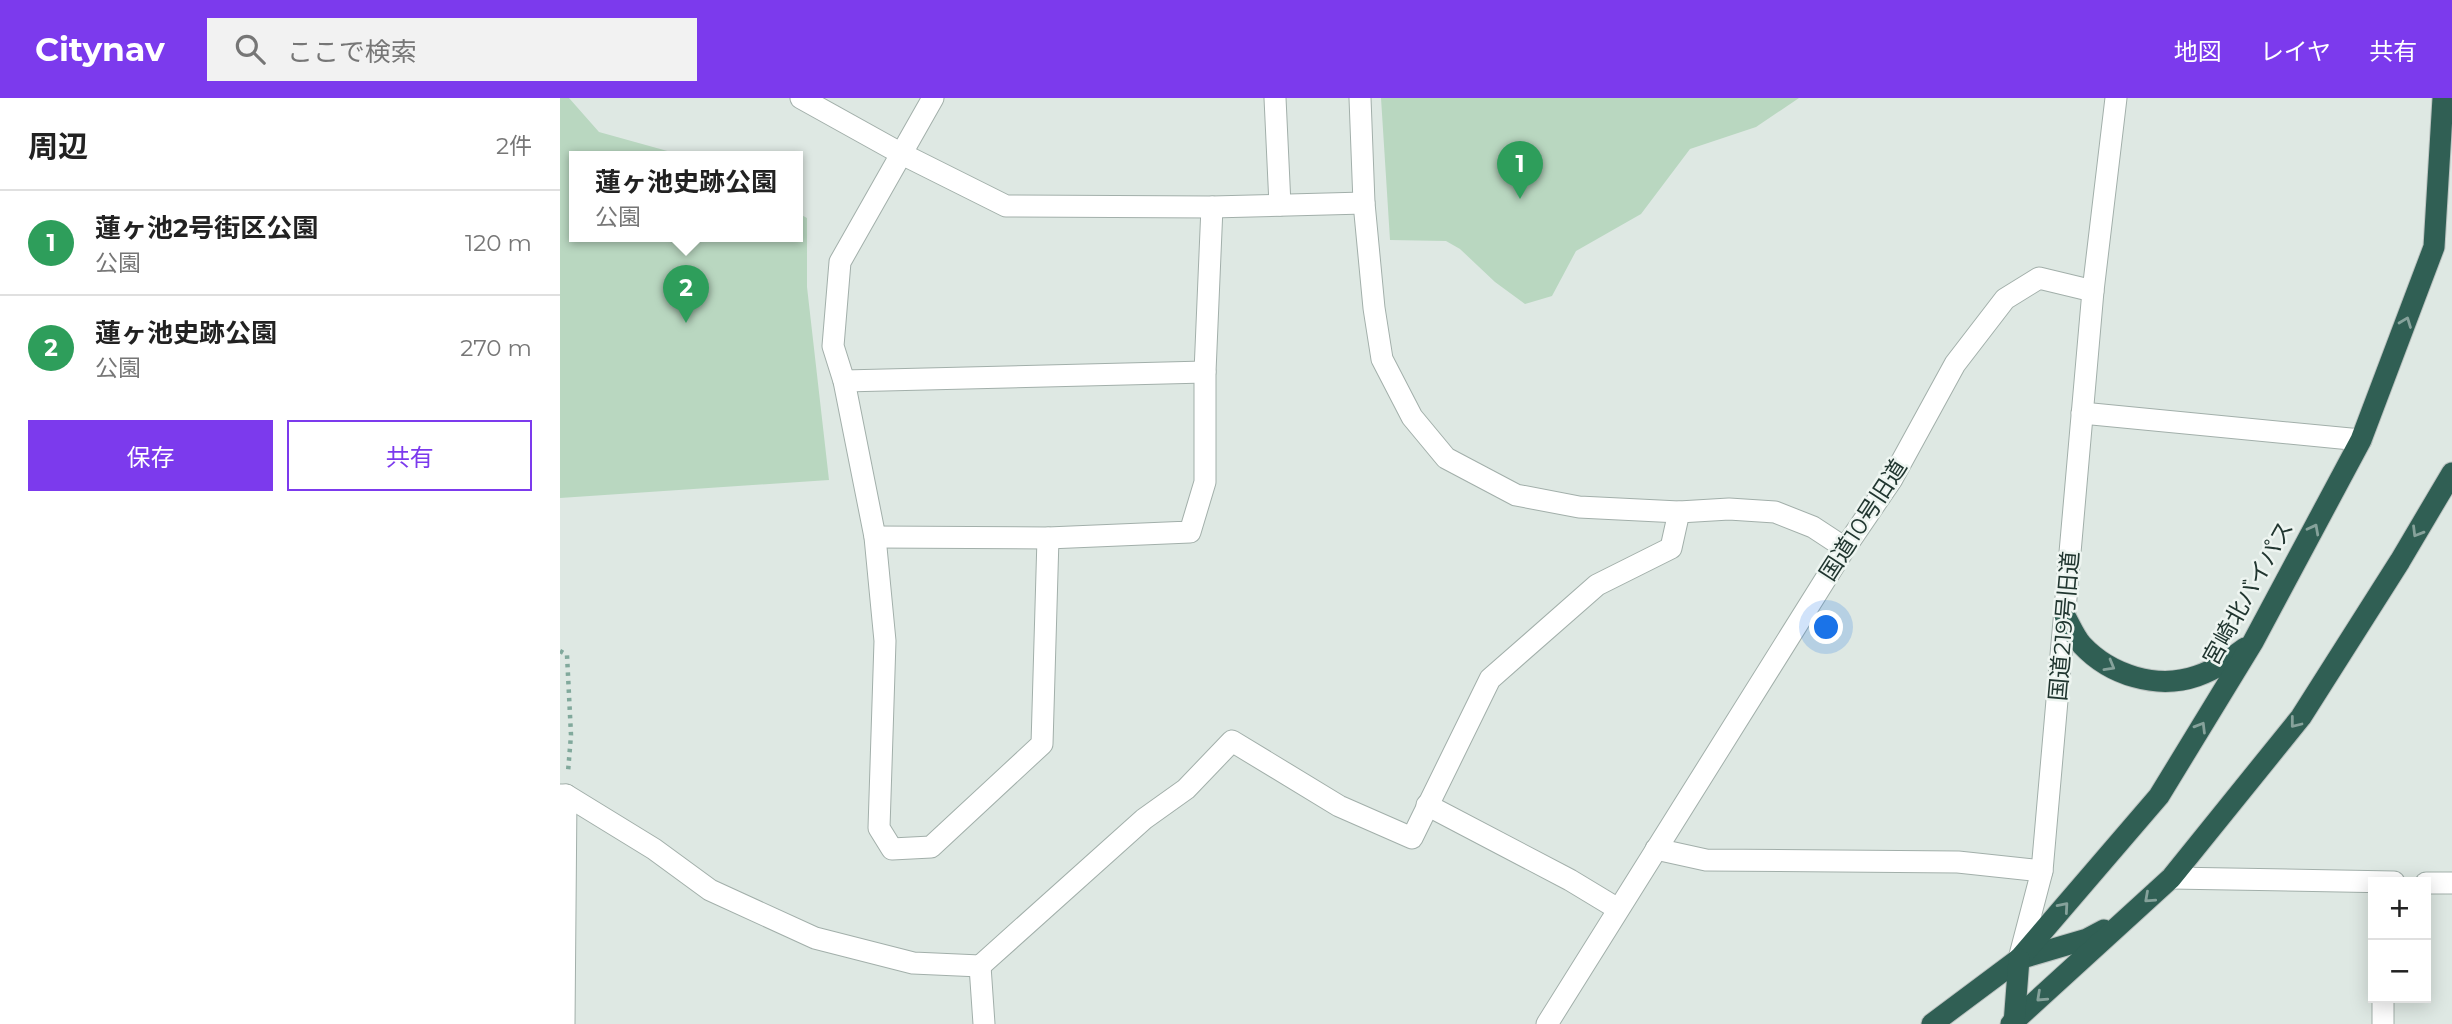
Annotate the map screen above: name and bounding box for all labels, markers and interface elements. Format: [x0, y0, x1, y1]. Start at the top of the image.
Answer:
search box [207, 18, 697, 81]
text: Citynav [35, 29, 165, 69]
icon: search [231, 30, 269, 68]
text: ここで検索 [287, 36, 417, 68]
text: 地図 [2174, 37, 2222, 66]
text: レイヤ [2260, 37, 2331, 66]
text: 共有 [2369, 37, 2417, 66]
text: 周辺 [28, 128, 88, 165]
text: 2件 [496, 132, 532, 160]
pin: 1 [1497, 141, 1543, 199]
popup [569, 151, 803, 242]
text: 蓮ヶ池史跡公園 [595, 166, 777, 198]
text: 公園 [595, 203, 641, 231]
text: 蓮ヶ池2号街区公園 [95, 212, 318, 244]
text: 1 [46, 229, 56, 257]
text: 120 m [465, 229, 532, 257]
text: 公園 [95, 249, 141, 277]
pin: 2 [663, 265, 709, 323]
one-way arrow [2398, 316, 2412, 328]
text: 蓮ヶ池史跡公園 [95, 317, 277, 349]
text: 2 [44, 334, 58, 362]
text: 270 m [460, 334, 532, 362]
text: 公園 [95, 354, 141, 382]
button: 保存 [28, 420, 273, 491]
button: 共有 [287, 420, 532, 491]
street label: 国道10号旧道 [1814, 454, 1912, 586]
street label: 宮崎北バイパス [2197, 516, 2299, 670]
one-way arrow [2305, 524, 2319, 536]
one-way arrow [2412, 524, 2425, 537]
street label: 国道219号旧道 [2044, 550, 2084, 702]
your location [1809, 610, 1843, 644]
one-way arrow [2102, 658, 2115, 671]
one-way arrow [2291, 716, 2304, 728]
one-way arrow [2193, 721, 2206, 734]
map controls [2368, 877, 2431, 1003]
button: + [2368, 877, 2431, 940]
one-way arrow [2144, 889, 2157, 902]
one-way arrow [2056, 902, 2068, 915]
button: − [2368, 940, 2431, 1003]
one-way arrow [2036, 988, 2049, 1001]

